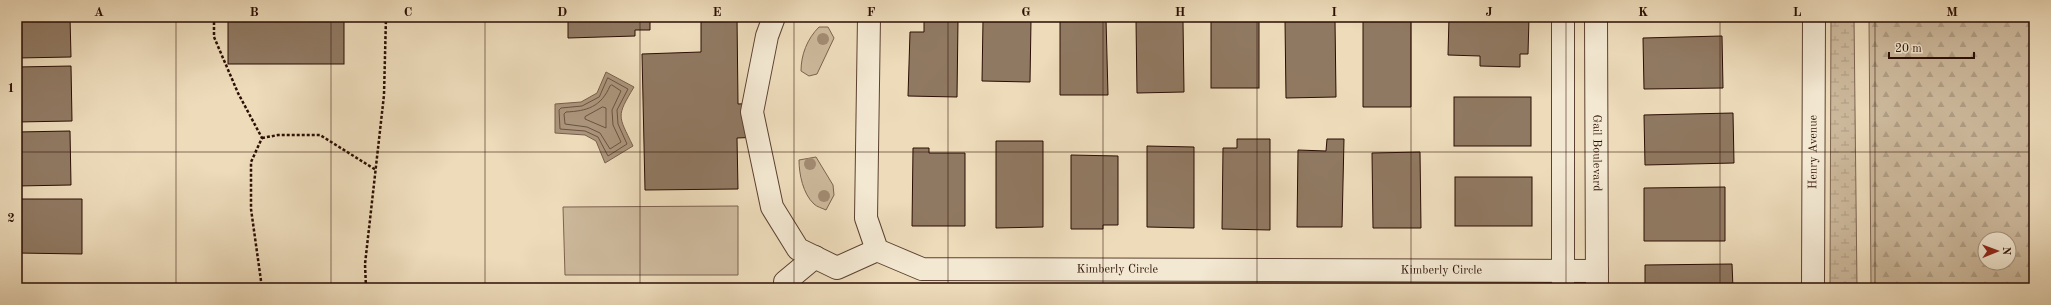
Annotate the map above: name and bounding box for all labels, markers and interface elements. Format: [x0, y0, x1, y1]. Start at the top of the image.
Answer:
text: A [94, 6, 104, 19]
text: B [249, 6, 259, 19]
text: C [404, 6, 412, 19]
text: D [557, 6, 567, 19]
text: E [713, 6, 722, 19]
text: F [867, 6, 876, 19]
text: G [1021, 6, 1031, 19]
text: H [1175, 6, 1186, 19]
text: I [1331, 6, 1337, 19]
text: J [1485, 6, 1493, 19]
text: K [1638, 6, 1648, 19]
text: L [1793, 6, 1802, 19]
text: M [1946, 6, 1958, 19]
scale bar [1889, 34, 1974, 60]
text: 20 m [1895, 43, 1922, 55]
text: 1 [7, 82, 15, 95]
street label: Gail Boulevard [1590, 114, 1603, 192]
street label: Henry Avenue [1807, 114, 1820, 189]
text: 2 [7, 212, 15, 225]
north arrow [1977, 231, 2017, 271]
text: N [2000, 247, 2011, 256]
street label: Kimberly Circle [1076, 263, 1159, 276]
street label: Kimberly Circle [1400, 264, 1483, 277]

